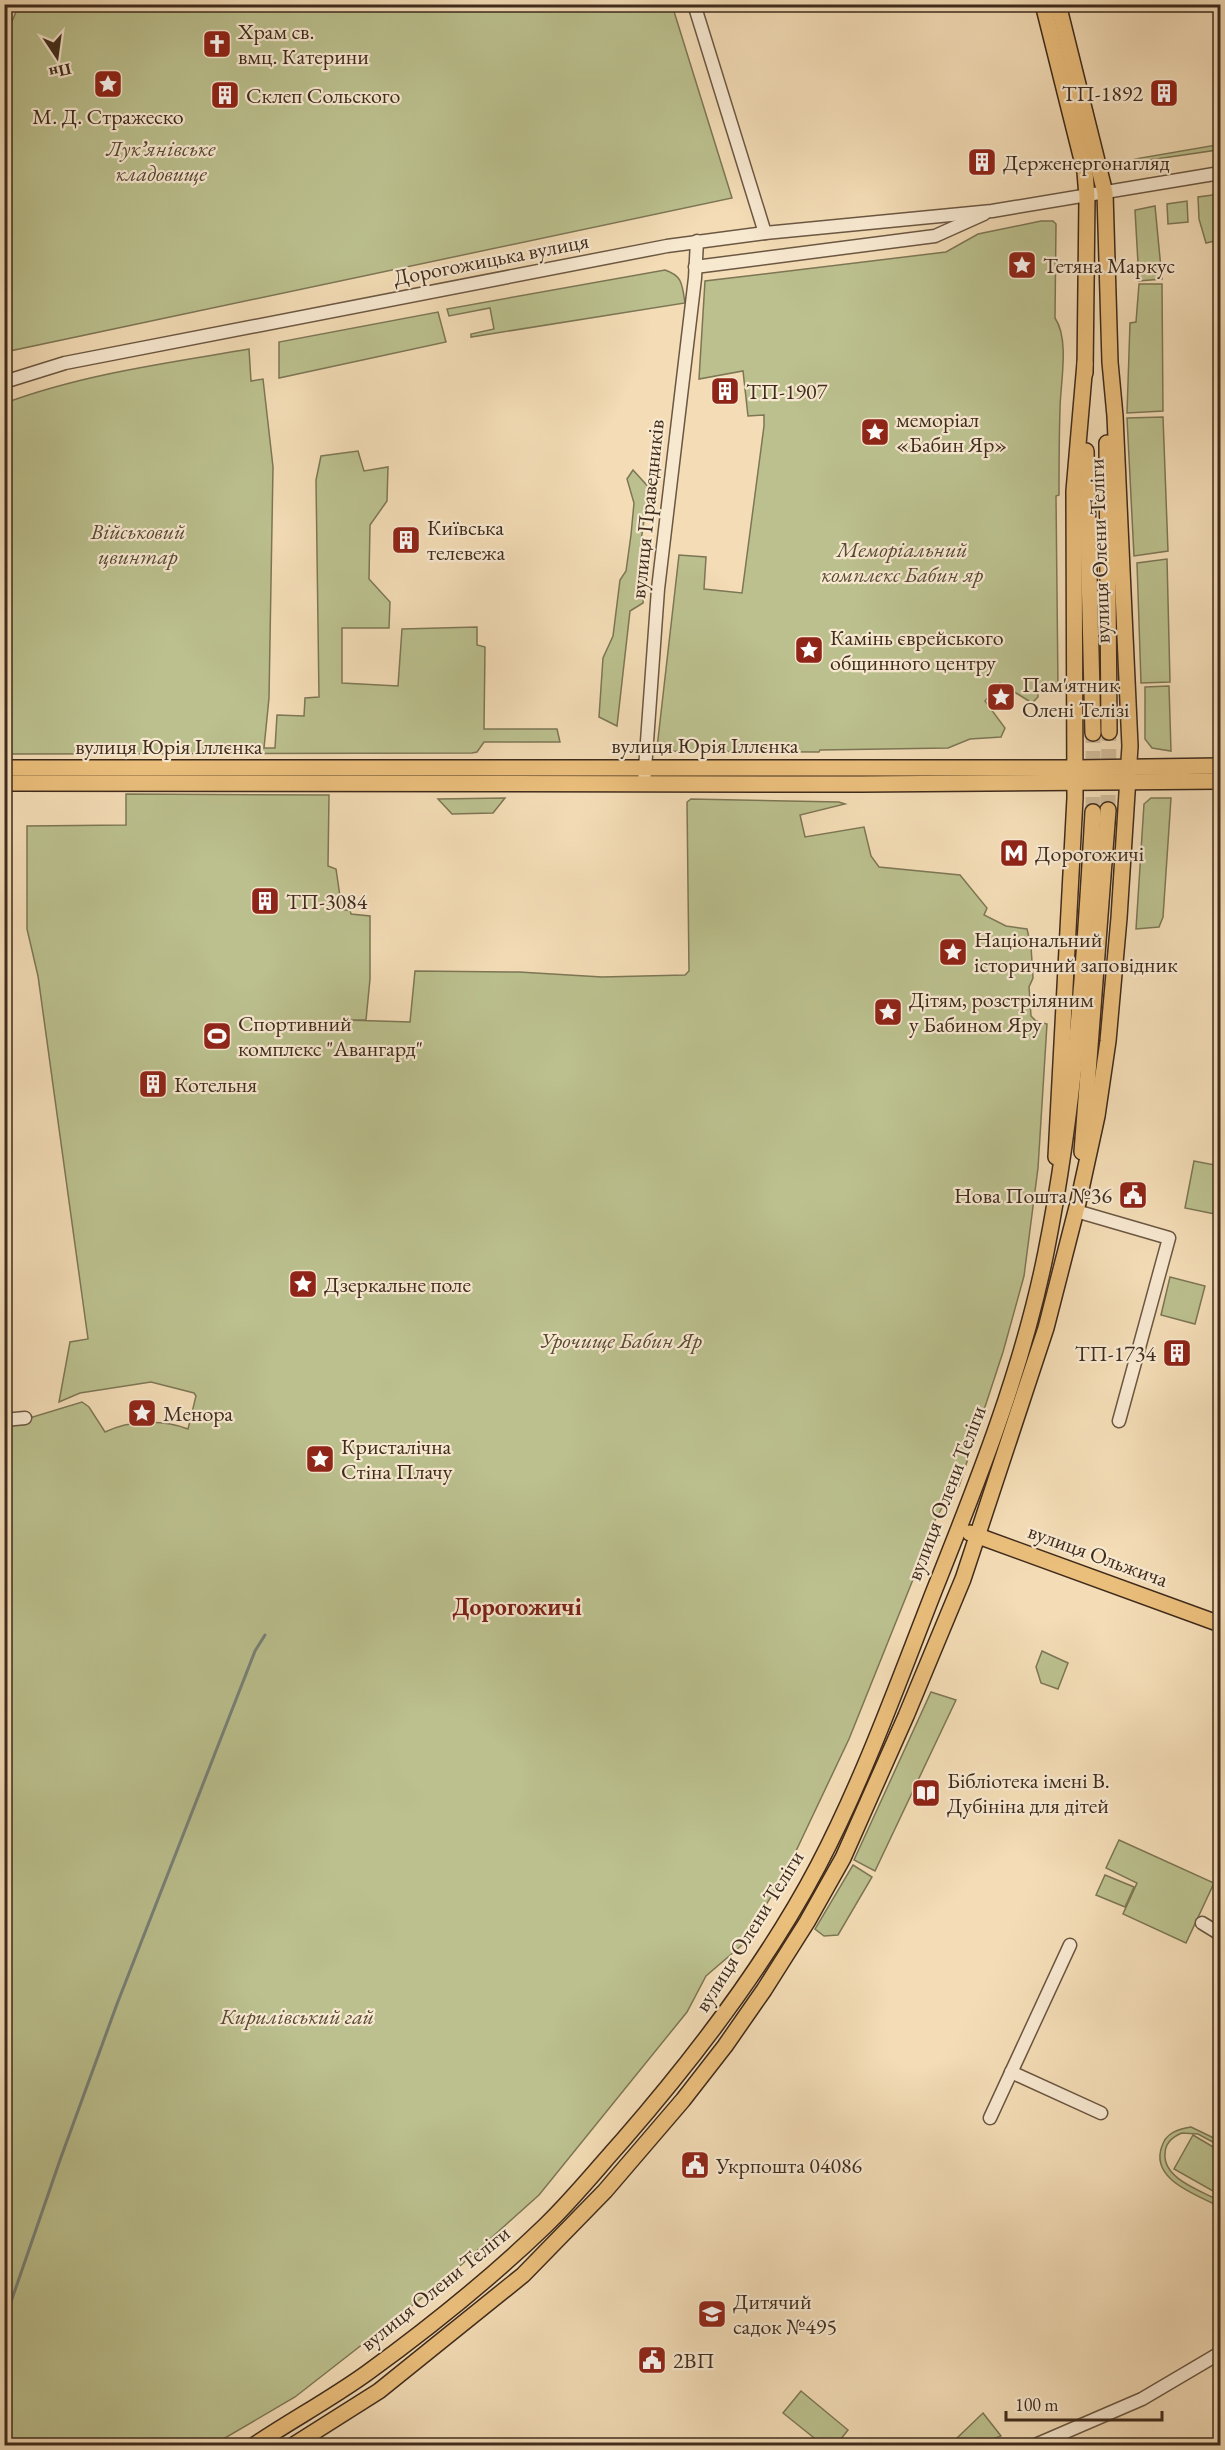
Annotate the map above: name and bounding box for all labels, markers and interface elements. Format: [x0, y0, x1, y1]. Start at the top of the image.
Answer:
place label: Храм св. вмц. Катерини [237, 17, 369, 71]
north arrow [27, 27, 87, 87]
church icon: Храм св. вмц. Катерини [201, 28, 233, 60]
text: Пн [47, 58, 73, 84]
place icon: М. Д. Стражеско [92, 68, 124, 100]
building icon: ТП-1892 [1148, 77, 1180, 109]
building icon: Склеп Сольского [209, 79, 241, 111]
place label: ТП-1892 [1062, 79, 1143, 108]
place label: Склеп Сольского [246, 81, 401, 110]
place label: М. Д. Стражеско [32, 102, 184, 131]
park label: Лукʼянівське кладовище [106, 134, 216, 188]
building icon: Держенергонагляд [966, 146, 998, 178]
place label: Держенергонагляд [1003, 148, 1170, 177]
street label: Дорогожицька вулиця [391, 226, 591, 292]
place icon: Тетяна Маркус [1006, 249, 1038, 281]
place label: Тетяна Маркус [1043, 251, 1175, 280]
building icon: ТП-1907 [709, 375, 741, 407]
place label: ТП-1907 [746, 377, 828, 406]
place label: меморіал «Бабин Яр» [896, 405, 1007, 459]
place icon: меморіал «Бабин Яр» [859, 416, 891, 448]
street label: вулиця Праведників [623, 418, 671, 600]
street label: вулиця Олени Теліги [1081, 458, 1117, 644]
place label: Київська телевежа [427, 513, 505, 567]
park label: Військовий цвинтар [90, 517, 185, 571]
building icon: Київська телевежа [390, 524, 422, 556]
park label: Меморіальний комплекс Бабин яр [821, 535, 984, 589]
place label: Камінь єврейського общинного центру [830, 623, 1004, 677]
place icon: Камінь єврейського общинного центру [793, 634, 825, 666]
place label: Пам'ятник Олені Телізі [1022, 670, 1129, 724]
place icon: Пам'ятник Олені Телізі [985, 681, 1017, 713]
street label: вулиця Юрія Іллєнка [611, 731, 799, 760]
street label: вулиця Юрія Іллєнка [75, 732, 263, 761]
metro station icon: Дорогожичі [998, 837, 1030, 869]
place label: Дорогожичі [1035, 839, 1144, 868]
building icon: ТП-3084 [249, 885, 281, 917]
place label: ТП-3084 [286, 887, 368, 916]
place label: Національний історичний заповідник [974, 925, 1178, 979]
place icon: Національний історичний заповідник [937, 936, 969, 968]
place label: Дітям, розстріляним у Бабином Яру [909, 985, 1094, 1039]
place icon: Дітям, розстріляним у Бабином Яру [872, 996, 904, 1028]
place label: Спортивний комплекс "Авангард" [238, 1009, 423, 1063]
sports icon: Спортивний комплекс "Авангард" [201, 1020, 233, 1052]
building icon: Котельня [137, 1068, 169, 1100]
place label: Котельня [174, 1070, 257, 1099]
public building icon: Нова Пошта №36 [1117, 1179, 1149, 1211]
place label: Нова Пошта №36 [954, 1181, 1112, 1210]
place icon: Дзеркальне поле [287, 1268, 319, 1300]
place label: Дзеркальне поле [324, 1270, 471, 1299]
park label: Урочище Бабин Яр [540, 1326, 702, 1355]
building icon: ТП-1734 [1161, 1337, 1193, 1369]
place label: ТП-1734 [1075, 1339, 1156, 1368]
place icon: Менора [126, 1397, 158, 1429]
place label: Менора [163, 1399, 233, 1428]
street label: вулиця Олени Теліги [899, 1401, 993, 1585]
place label: Кристалічна Стіна Плачу [341, 1432, 453, 1486]
place icon: Кристалічна Стіна Плачу [304, 1443, 336, 1475]
street label: вулиця Ольжича [1024, 1516, 1172, 1594]
district label: Дорогожичі [452, 1591, 582, 1622]
place label: Бібліотека імені В. Дубініна для дітей [947, 1766, 1110, 1820]
library icon: Бібліотека імені В. Дубініна для дітей [910, 1777, 942, 1809]
street label: вулиця Олени Теліги [688, 1845, 811, 2017]
park label: Кирилівський гай [219, 2002, 374, 2031]
public building icon: Укрпошта 04086 [679, 2149, 711, 2181]
place label: Укрпошта 04086 [715, 2151, 863, 2180]
street label: вулиця Олени Теліги [354, 2218, 516, 2358]
place label: Дитячий садок №495 [733, 2287, 837, 2341]
school or university icon: Дитячий садок №495 [696, 2298, 728, 2330]
public building icon: 2ВП [636, 2344, 668, 2376]
place label: 2ВП [673, 2346, 715, 2375]
scale bar [1006, 2384, 1162, 2422]
text: 100 m [1015, 2393, 1059, 2416]

